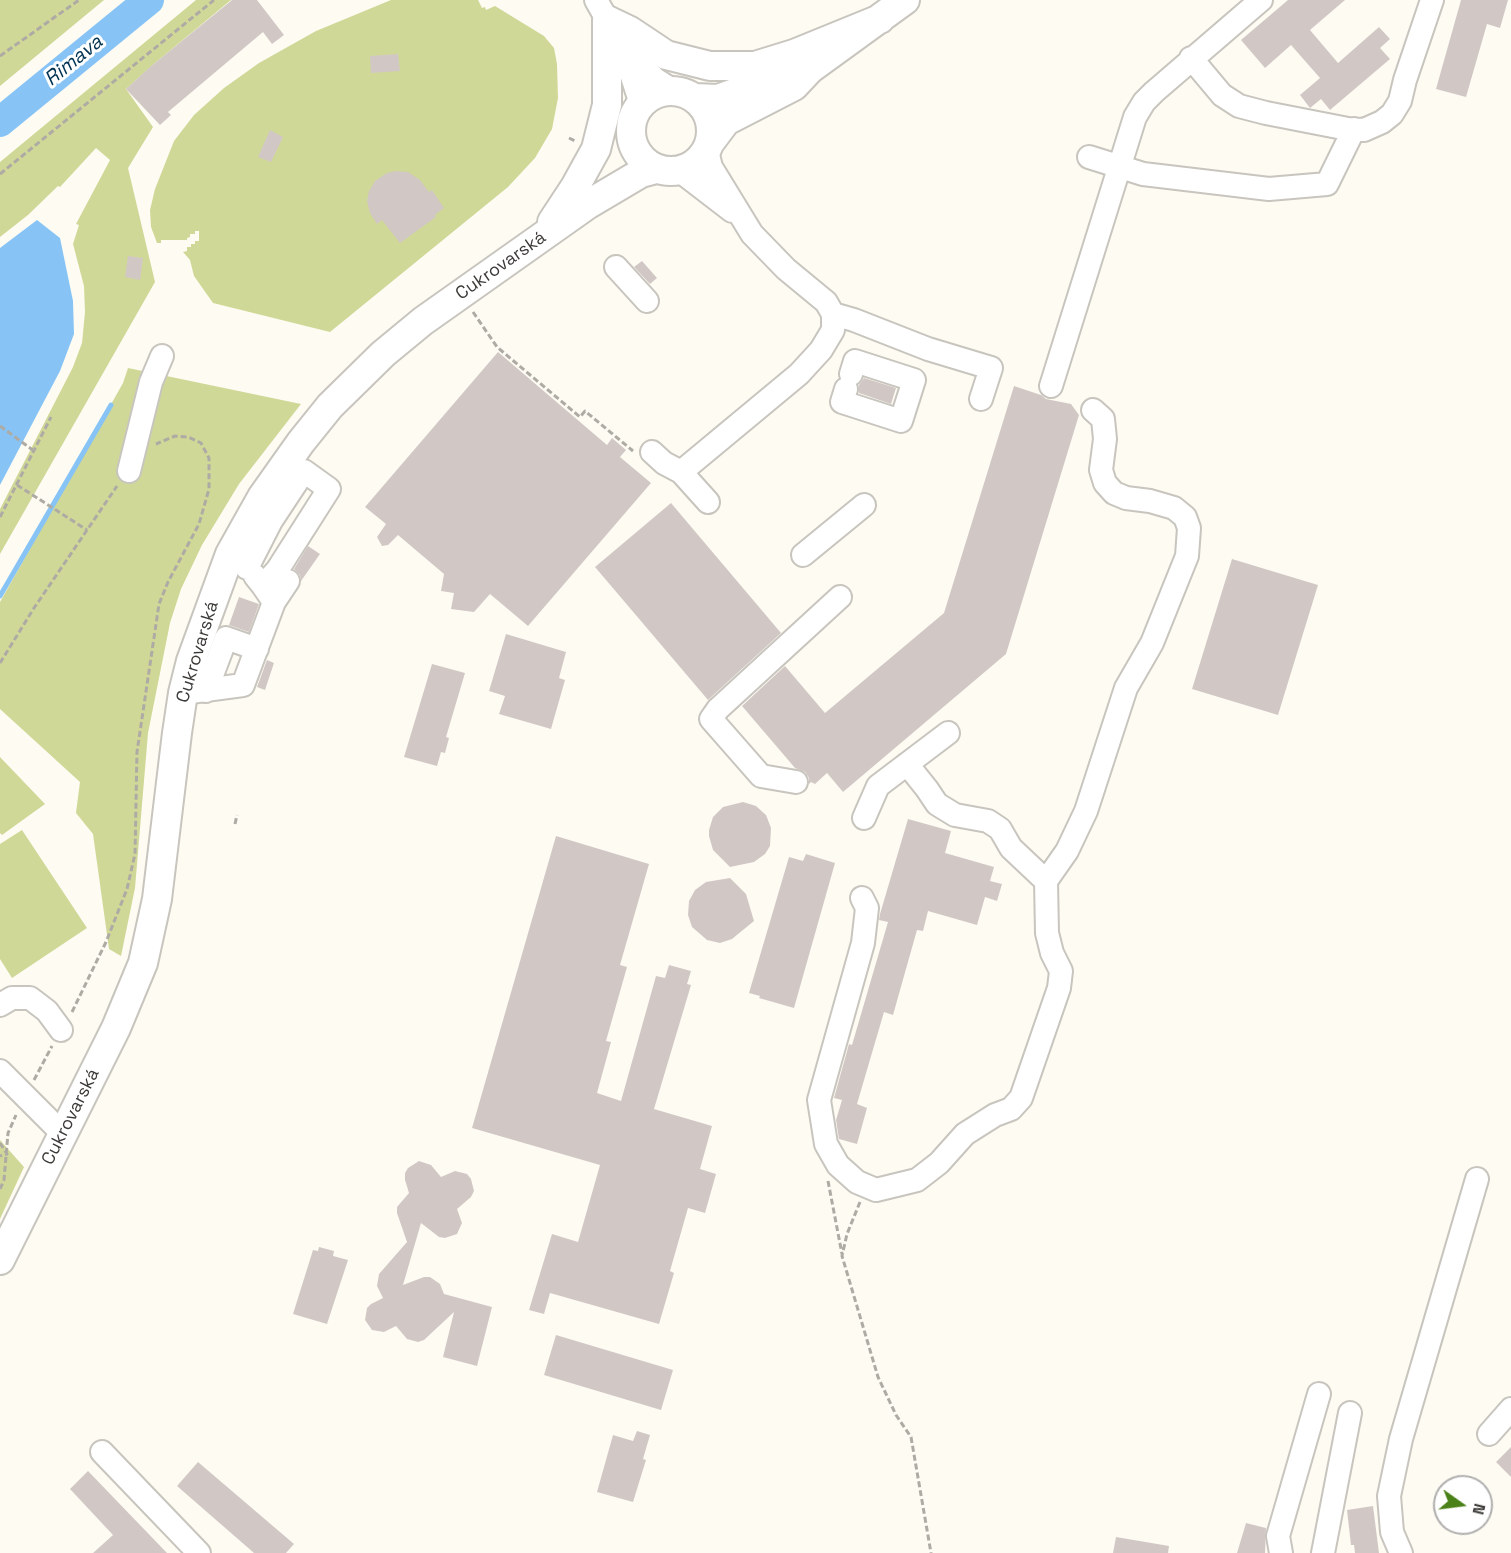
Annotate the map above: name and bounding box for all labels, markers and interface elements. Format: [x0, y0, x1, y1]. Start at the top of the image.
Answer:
water label: Rimava [40, 30, 108, 92]
street label: Cukrovarská [452, 227, 550, 305]
street label: Cukrovarská [172, 599, 224, 705]
street label: Cukrovarská [38, 1065, 104, 1169]
north arrow [1433, 1475, 1493, 1535]
text: N [1468, 1501, 1490, 1517]

